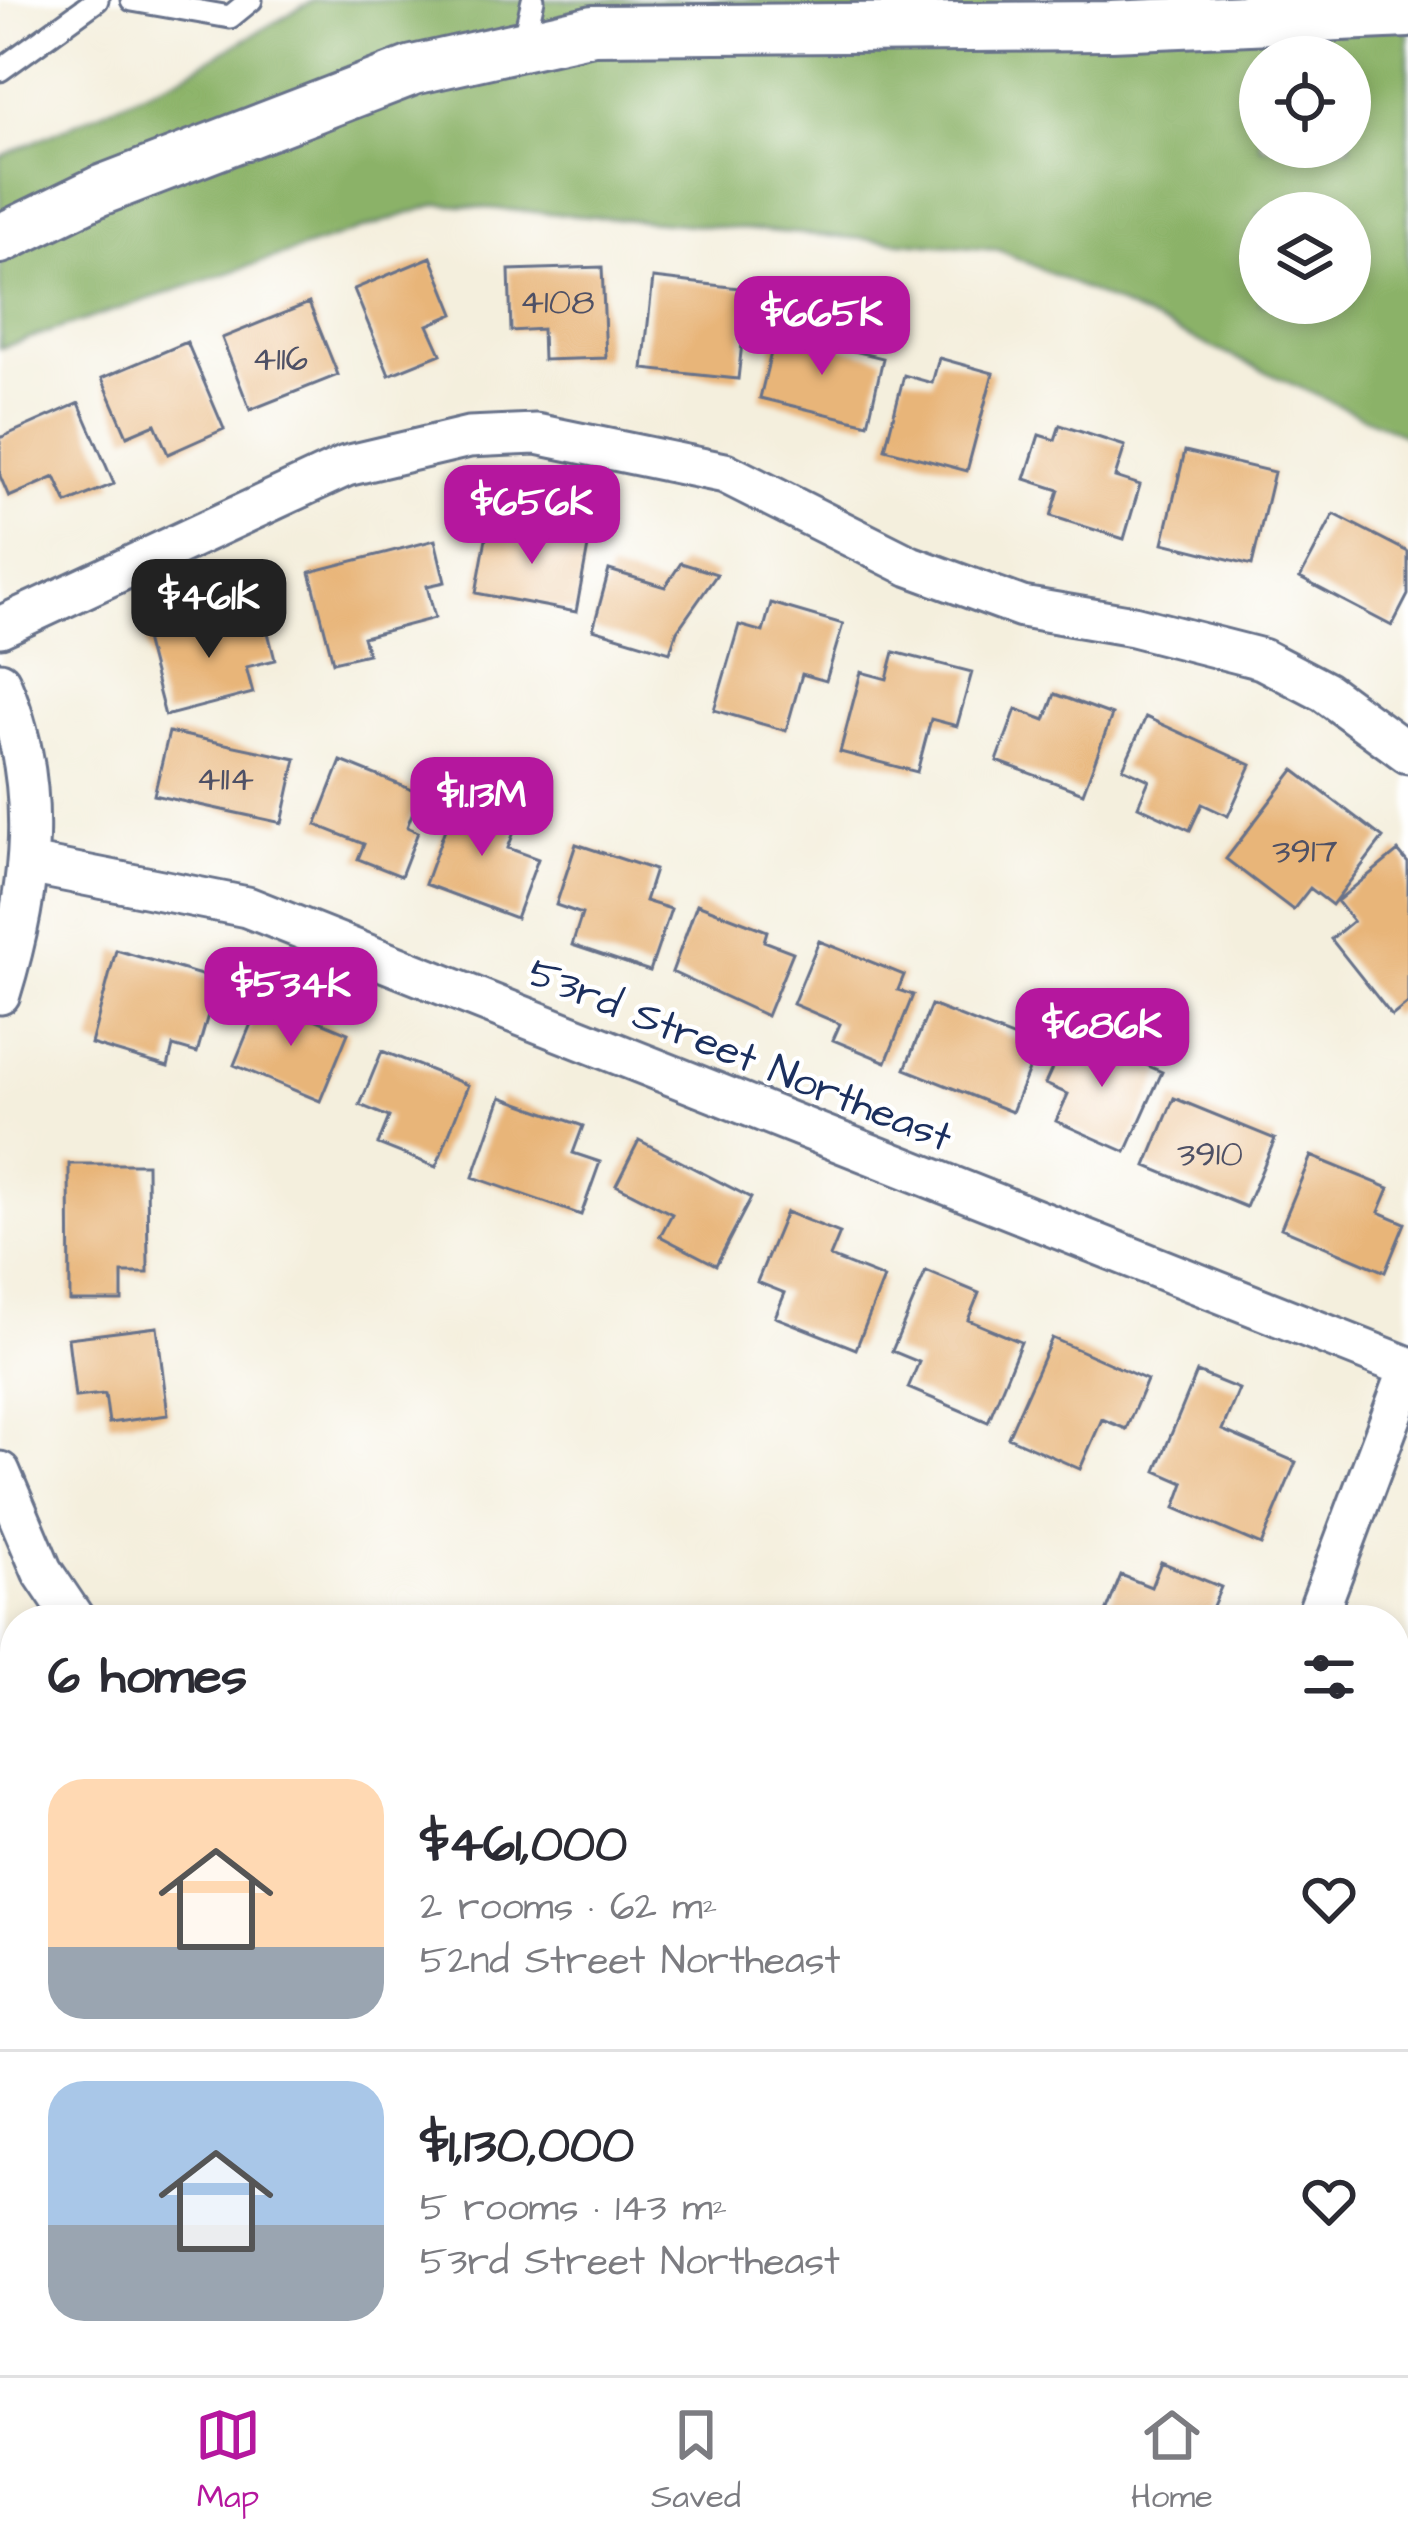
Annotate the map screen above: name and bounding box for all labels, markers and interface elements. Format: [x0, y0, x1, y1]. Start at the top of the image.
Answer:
map controls [1239, 36, 1371, 324]
button: locate [1239, 36, 1371, 168]
button: layers [1239, 192, 1371, 324]
pin: $665K [738, 276, 906, 378]
house number: 4108 [519, 277, 595, 328]
text: $665K [761, 288, 883, 342]
house number: 4116 [252, 334, 308, 385]
pin: $656K [448, 465, 616, 567]
text: $656K [471, 477, 593, 531]
pin: $461K [125, 559, 293, 661]
text: $461K [158, 571, 260, 625]
house number: 4114 [196, 754, 254, 805]
pin: $1.13M [384, 757, 580, 859]
text: $1.13M [437, 769, 527, 823]
house number: 3917 [1272, 826, 1338, 877]
street label: 53rd Street Northeast [519, 944, 960, 1167]
pin: $534K [207, 947, 375, 1049]
text: $534K [231, 959, 351, 1013]
pin: $686K [1018, 988, 1186, 1090]
text: $686K [1042, 1000, 1162, 1054]
house number: 3910 [1177, 1129, 1243, 1180]
text: 6 homes [48, 1642, 247, 1713]
icon: filters [1296, 1644, 1362, 1710]
text: $461,000 [420, 1810, 627, 1881]
icon: home [144, 1827, 288, 1971]
icon: heart [1296, 1866, 1362, 1932]
text: 2 rooms · 62 m² [420, 1881, 717, 1935]
text: 52nd Street Northeast [420, 1935, 840, 1989]
text: $1,130,000 [420, 2111, 634, 2182]
icon: home [144, 2129, 288, 2273]
icon: heart [1296, 2168, 1362, 2234]
text: 5 rooms · 143 m² [420, 2182, 727, 2236]
text: 53rd Street Northeast [420, 2236, 840, 2290]
tab: Map [195, 2402, 261, 2520]
tab: Saved [651, 2402, 741, 2520]
tab: Home [1131, 2402, 1213, 2520]

